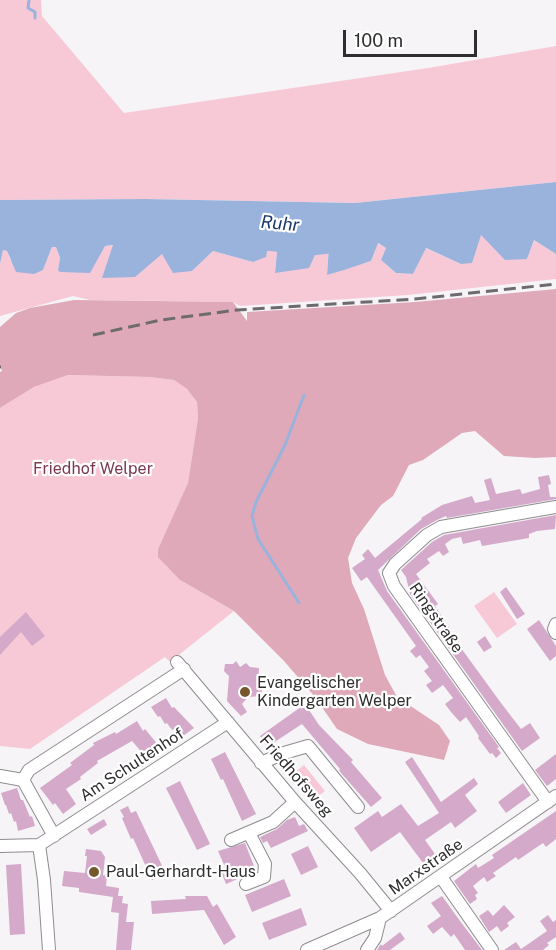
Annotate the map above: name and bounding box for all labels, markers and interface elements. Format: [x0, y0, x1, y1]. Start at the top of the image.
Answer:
scale bar [346, 18, 480, 56]
text: 100 m [354, 30, 403, 51]
water label: Ruhr [260, 212, 300, 236]
park label: Friedhof Welper [33, 459, 153, 479]
street label: Ringstraße [405, 579, 467, 657]
place label: Evangelischer Kindergarten Welper [257, 673, 412, 711]
marker: Evangelischer Kindergarten Welper [238, 685, 252, 699]
street label: Am Schultenhof [77, 724, 187, 806]
street label: Friedhofsweg [255, 731, 337, 821]
street label: Marxstraße [385, 835, 467, 899]
place label: Paul-Gerhardt-Haus [106, 862, 256, 882]
marker: Paul-Gerhardt-Haus [87, 865, 101, 879]

